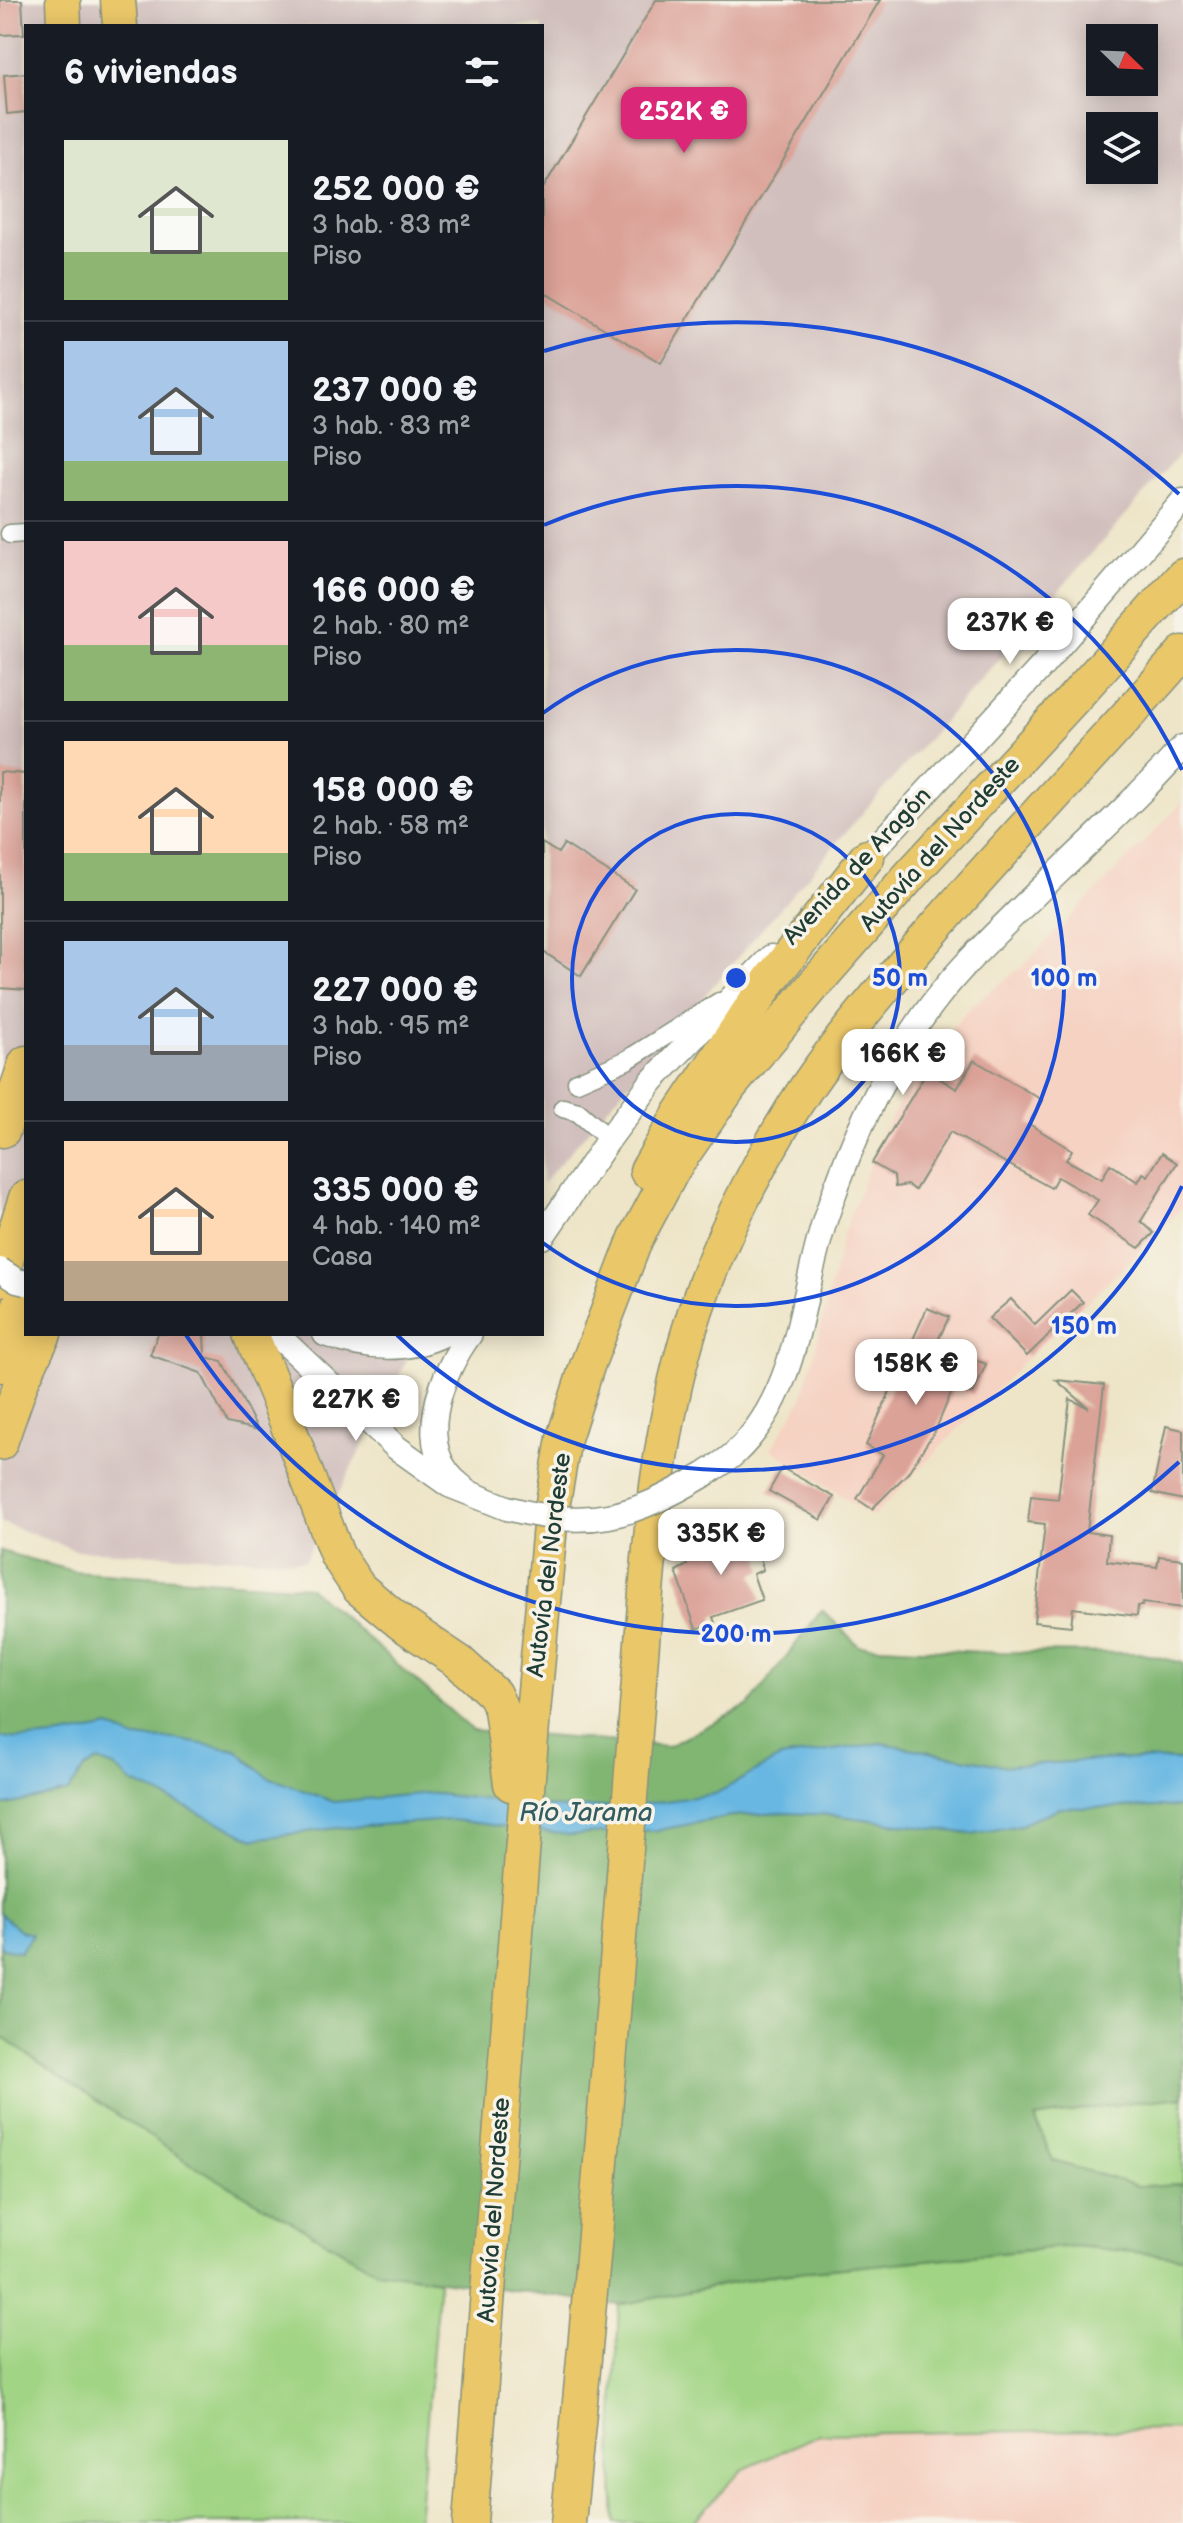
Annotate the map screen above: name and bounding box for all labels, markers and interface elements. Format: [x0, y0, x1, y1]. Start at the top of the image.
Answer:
north arrow [1086, 24, 1158, 96]
map controls [1086, 24, 1158, 184]
icon: filters [460, 50, 504, 94]
text: 6 viviendas [64, 52, 237, 93]
pin: 252K € [619, 87, 749, 155]
text: 252K € [639, 97, 729, 128]
button: layers [1086, 112, 1158, 184]
text: 252 000 € [312, 169, 480, 210]
icon: home [128, 172, 224, 268]
text: 3 hab. · 83 m² [312, 210, 471, 241]
text: Piso [312, 241, 362, 272]
text: 237 000 € [312, 370, 478, 411]
icon: home [128, 373, 224, 469]
text: 3 hab. · 83 m² [312, 411, 471, 442]
text: Piso [312, 442, 362, 473]
text: 166 000 € [312, 570, 475, 611]
icon: home [128, 573, 224, 669]
pin: 237K € [945, 598, 1075, 666]
text: 237K € [966, 608, 1054, 639]
text: 2 hab. · 80 m² [312, 611, 469, 642]
text: Piso [312, 642, 362, 673]
street label: Autovía del Nordeste [854, 750, 1026, 938]
text: 158 000 € [312, 770, 474, 811]
icon: home [128, 773, 224, 869]
street label: Avenida de Aragón [777, 781, 937, 951]
text: 2 hab. · 58 m² [312, 811, 469, 842]
text: Piso [312, 842, 362, 873]
centre of rings [722, 964, 750, 992]
text: 50 m [872, 964, 928, 993]
text: 100 m [1031, 964, 1097, 993]
text: 227 000 € [312, 970, 478, 1011]
icon: home [128, 973, 224, 1069]
text: 3 hab. · 95 m² [312, 1011, 470, 1042]
pin: 166K € [838, 1029, 968, 1097]
text: 166K € [860, 1039, 946, 1070]
text: Piso [312, 1042, 362, 1073]
text: 335 000 € [312, 1170, 479, 1211]
icon: home [128, 1173, 224, 1269]
text: 4 hab. · 140 m² [312, 1211, 481, 1242]
text: Casa [312, 1242, 373, 1273]
text: 150 m [1051, 1312, 1117, 1341]
pin: 158K € [851, 1339, 981, 1407]
text: 158K € [873, 1349, 959, 1380]
pin: 227K € [291, 1375, 421, 1443]
text: 227K € [311, 1385, 401, 1416]
street label: Autovía del Nordeste [521, 1451, 577, 1679]
pin: 335K € [656, 1509, 786, 1577]
text: 335K € [676, 1519, 766, 1550]
text: 200 m [701, 1620, 771, 1649]
water label: Río Jarama [519, 1798, 653, 1829]
street label: Autovía del Nordeste [472, 2096, 516, 2324]

